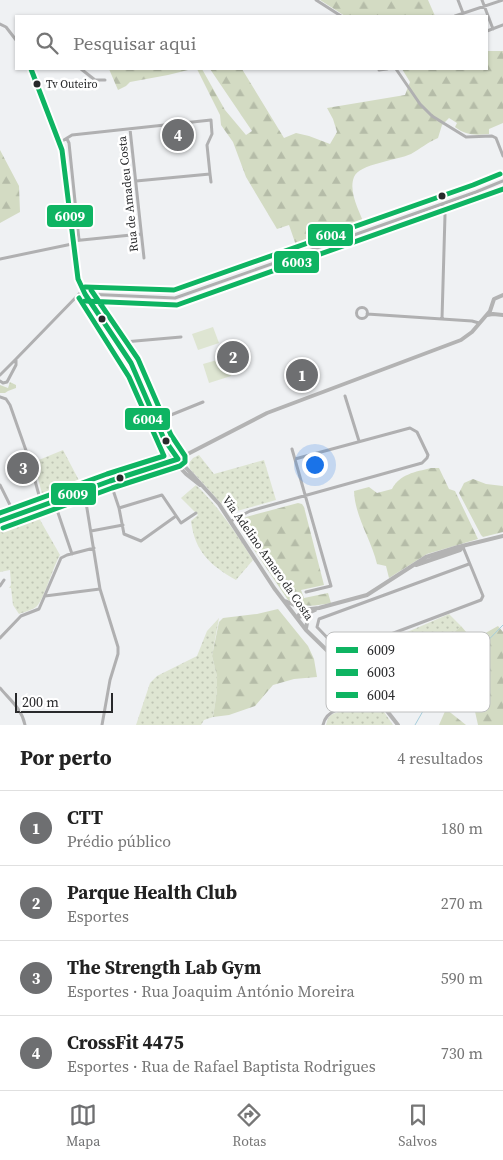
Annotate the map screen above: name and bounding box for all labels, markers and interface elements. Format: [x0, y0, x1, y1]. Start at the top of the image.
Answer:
search box [15, 15, 488, 70]
icon: search [33, 29, 61, 57]
text: Pesquisar aqui [73, 30, 196, 56]
place label: Tv Outeiro [46, 77, 98, 92]
marker: Tv Outeiro [32, 79, 42, 89]
pin: 4 [162, 116, 194, 154]
street label: Rua de Amadeu Costa [114, 134, 142, 253]
unlabelled marker [437, 191, 447, 201]
line badge: 6009 [46, 204, 94, 228]
text: 6009 [55, 206, 86, 226]
line badge: 6004 [307, 223, 354, 247]
text: 6004 [316, 225, 347, 245]
line badge: 6003 [273, 250, 320, 274]
text: 6003 [282, 252, 313, 272]
unlabelled marker [97, 314, 107, 324]
pin: 2 [217, 338, 249, 376]
pin: 1 [286, 356, 318, 394]
line badge: 6004 [124, 407, 171, 431]
text: 6004 [133, 409, 164, 429]
unlabelled marker [161, 436, 171, 446]
pin: 3 [7, 449, 39, 487]
your location [302, 452, 328, 478]
unlabelled marker [115, 473, 125, 483]
line badge: 6009 [50, 482, 97, 506]
text: 6009 [58, 484, 89, 504]
street label: Via Adelino Amaro da Costa [219, 493, 318, 624]
legend [326, 632, 490, 712]
text: 6009 [367, 640, 395, 660]
text: 6003 [367, 662, 395, 682]
text: 6004 [367, 685, 395, 705]
scale bar [15, 690, 112, 713]
text: 200 m [22, 692, 59, 712]
text: Por perto [20, 743, 112, 772]
text: 4 resultados [397, 747, 483, 769]
text: CTT [67, 804, 103, 830]
text: 1 [32, 817, 40, 839]
text: 180 m [441, 817, 483, 839]
text: Prédio público [67, 830, 171, 852]
text: Parque Health Club [67, 879, 237, 905]
text: 2 [32, 892, 40, 914]
text: 270 m [441, 892, 483, 914]
text: Esportes [67, 905, 129, 927]
text: The Strength Lab Gym [67, 954, 261, 980]
text: 3 [32, 967, 40, 989]
text: 590 m [441, 967, 483, 989]
text: Esportes · Rua Joaquim António Moreira [67, 980, 355, 1002]
text: CrossFit 4475 [67, 1029, 184, 1055]
text: 4 [32, 1042, 40, 1064]
text: 730 m [441, 1042, 483, 1064]
text: Esportes · Rua de Rafael Baptista Rodrigues [67, 1055, 376, 1077]
tab: Mapa [66, 1101, 100, 1151]
tab: Rotas [232, 1101, 266, 1151]
tab: Salvos [398, 1101, 437, 1151]

